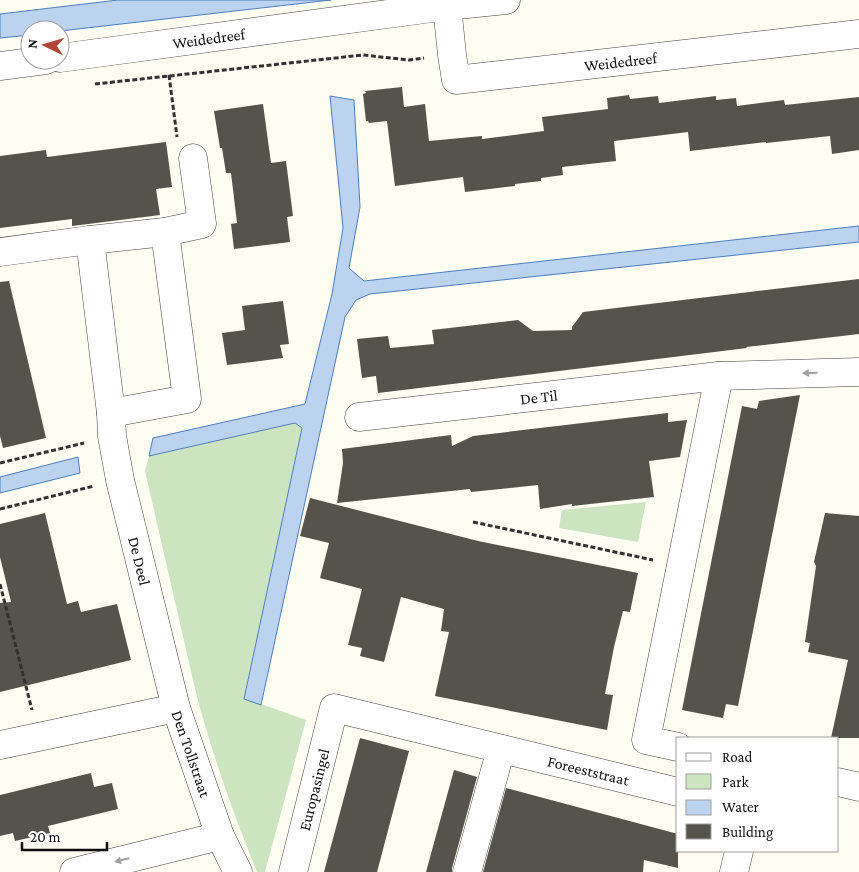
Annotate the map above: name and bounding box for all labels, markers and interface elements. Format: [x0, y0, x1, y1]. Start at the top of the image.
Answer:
north arrow [20, 20, 70, 70]
street label: Weidedreef [171, 25, 247, 51]
text: N [24, 38, 40, 49]
street label: Weidedreef [583, 48, 659, 74]
one-way arrow [802, 369, 818, 377]
street label: De Til [519, 386, 559, 407]
street label: De Deel [126, 535, 154, 587]
street label: Den Tollstraat [169, 708, 215, 800]
legend [676, 737, 839, 852]
street label: Europasingel [295, 747, 332, 832]
text: Road [722, 749, 753, 765]
street label: Foreeststraat [546, 752, 632, 788]
text: Park [722, 774, 749, 790]
text: Water [722, 799, 759, 815]
scale bar [22, 820, 108, 852]
text: Building [722, 824, 773, 841]
text: 20 m [30, 829, 61, 845]
one-way arrow [115, 856, 130, 864]

